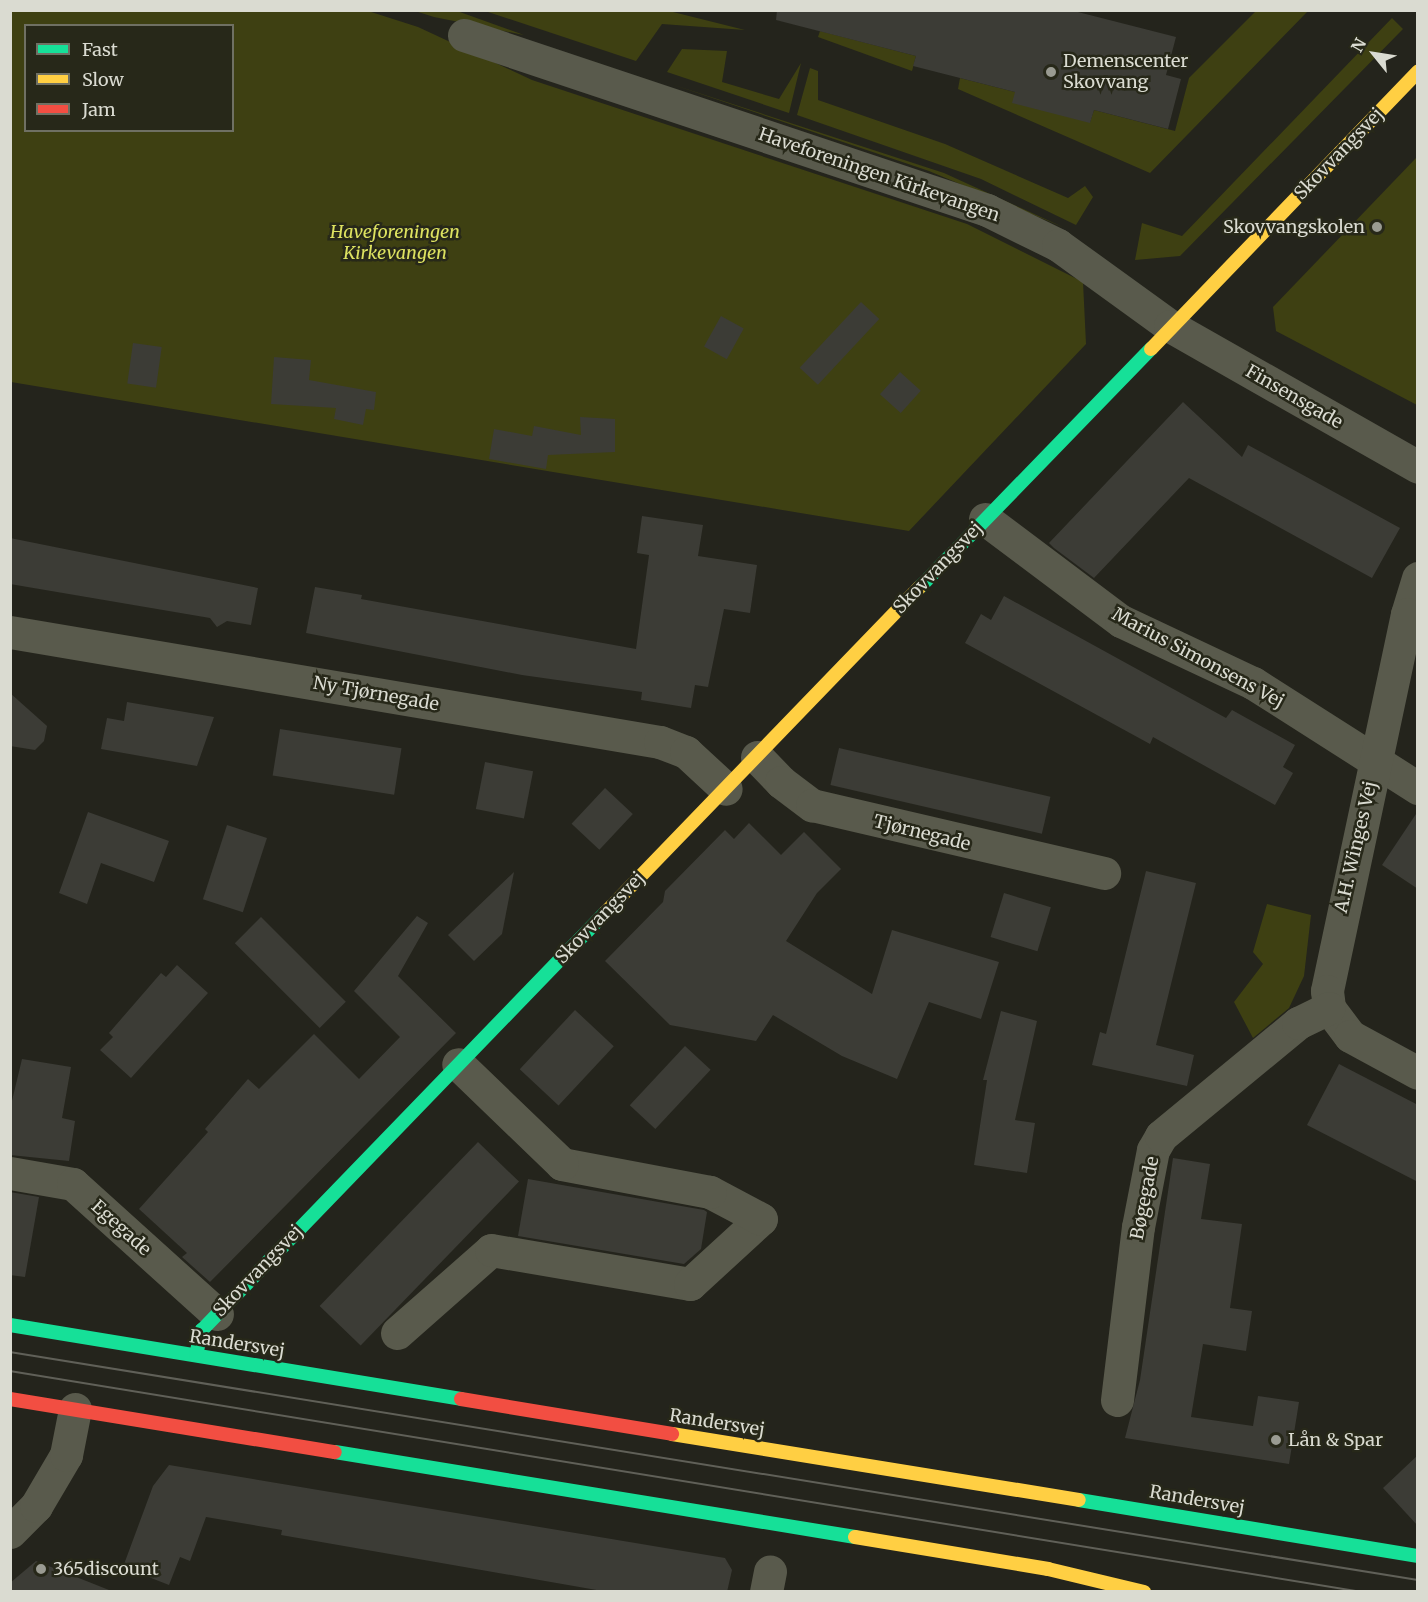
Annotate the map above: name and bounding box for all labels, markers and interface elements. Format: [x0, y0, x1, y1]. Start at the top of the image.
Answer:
legend [24, 24, 234, 132]
north arrow [1344, 24, 1404, 84]
text: N [1347, 35, 1370, 55]
text: Fast [82, 38, 118, 61]
place label: Demenscenter Skovvang [1063, 51, 1188, 94]
marker: Demenscenter Skovvang [1044, 65, 1058, 79]
text: Slow [82, 68, 124, 91]
text: Jam [82, 98, 116, 121]
street label: Skovvangsvej [1290, 104, 1388, 204]
street label: Haveforeningen Kirkevangen [756, 124, 1002, 226]
place label: Skovvangskolen [1223, 216, 1365, 238]
marker: Skovvangskolen [1370, 220, 1384, 234]
park label: Haveforeningen Kirkevangen [330, 222, 460, 264]
street label: Finsensgade [1242, 361, 1346, 433]
street label: Skovvangsvej [889, 518, 987, 618]
street label: Marius Simonsens Vej [1108, 604, 1288, 712]
street label: Ny Tjørnegade [311, 672, 441, 716]
street label: A.H. Winges Vej [1330, 779, 1382, 915]
street label: Tjørnegade [871, 811, 973, 855]
street label: Skovvangsvej [551, 868, 649, 968]
street label: Bøgegade [1126, 1155, 1164, 1241]
street label: Egegade [87, 1196, 155, 1260]
street label: Skovvangsvej [209, 1221, 307, 1321]
street label: Randersvej [188, 1326, 286, 1362]
street label: Randersvej [668, 1405, 766, 1441]
place label: Lån & Spar [1288, 1429, 1383, 1451]
marker: Lån & Spar [1269, 1433, 1283, 1447]
street label: Randersvej [1148, 1481, 1246, 1519]
place label: 365discount [53, 1558, 159, 1580]
marker: 365discount [34, 1562, 48, 1576]

